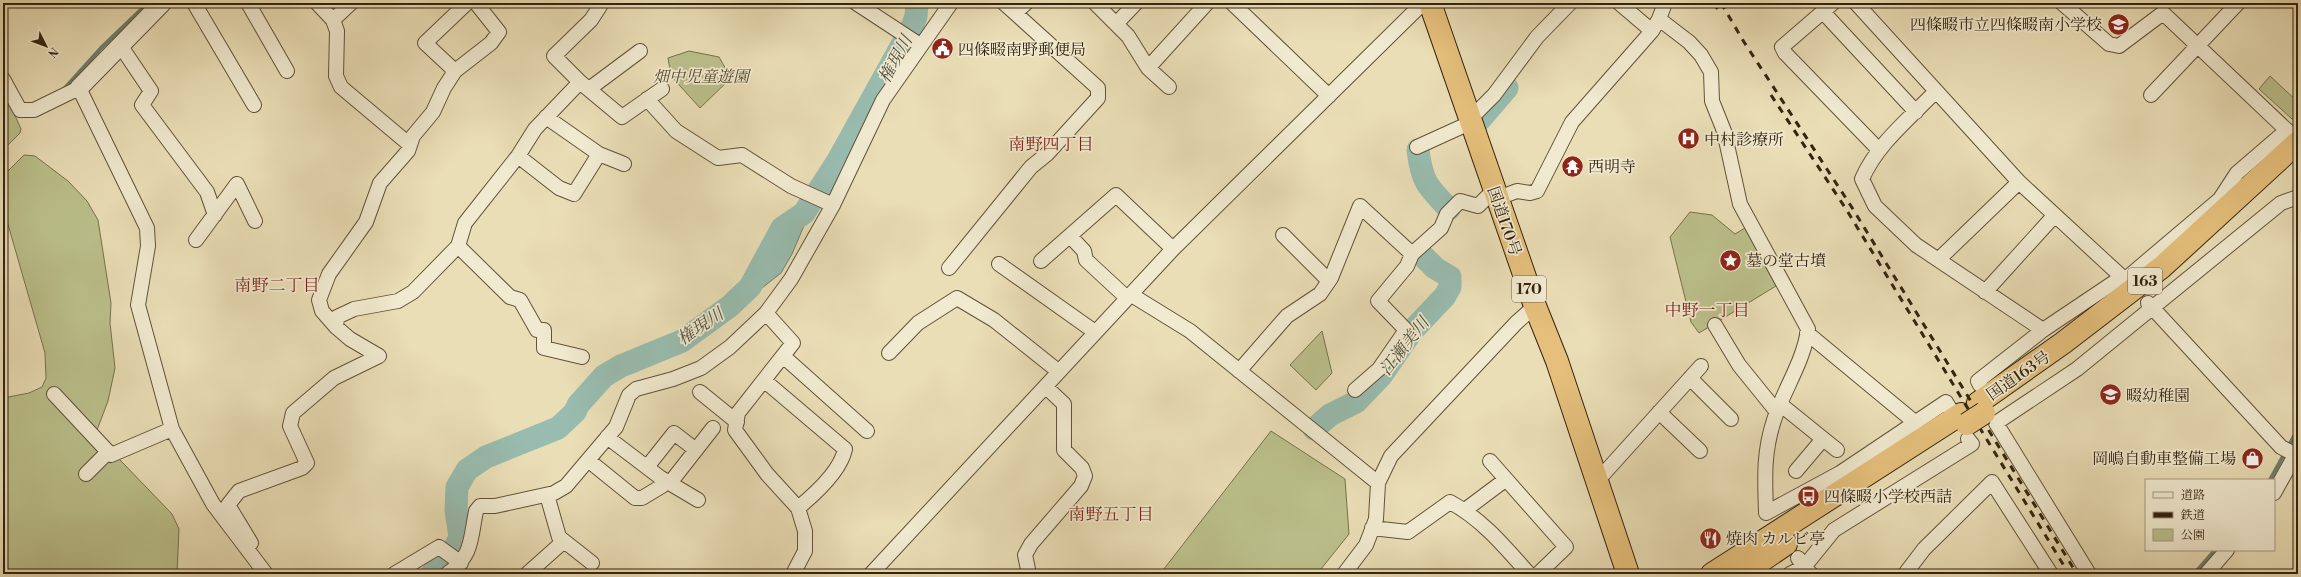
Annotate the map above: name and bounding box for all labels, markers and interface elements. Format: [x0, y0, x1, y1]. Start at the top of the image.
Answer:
school or university icon: 四條畷市立四條畷南小学校 [2105, 11, 2131, 37]
place label: 四條畷市立四條畷南小学校 [1910, 15, 2102, 35]
north arrow [26, 26, 66, 66]
water label: 権現川 [874, 30, 919, 87]
public building icon: 四條畷南野郵便局 [930, 36, 956, 62]
place label: 四條畷南野郵便局 [958, 40, 1086, 60]
text: N [44, 44, 61, 60]
park label: 畑中児童遊園 [653, 67, 752, 87]
hospital icon: 中村診療所 [1676, 126, 1702, 152]
place label: 中村診療所 [1704, 130, 1784, 150]
district label: 南野四丁目 [1009, 134, 1094, 156]
temple icon: 西明寺 [1560, 153, 1586, 179]
place label: 西明寺 [1588, 157, 1636, 177]
street label: 国道170号 [1483, 184, 1525, 259]
place icon: 墓の堂古墳 [1718, 247, 1744, 273]
place label: 墓の堂古墳 [1746, 251, 1826, 271]
road number: 163 [2128, 268, 2162, 294]
district label: 南野二丁目 [235, 275, 320, 297]
road number: 170 [1512, 276, 1546, 302]
district label: 中野一丁目 [1665, 300, 1750, 322]
water label: 権現川 [673, 302, 730, 350]
water label: 江瀬美川 [1375, 311, 1436, 380]
street label: 国道163号 [1983, 347, 2054, 405]
school or university icon: 畷幼稚園 [2098, 382, 2124, 408]
place label: 畷幼稚園 [2126, 386, 2190, 406]
shop icon: 岡嶋自動車整備工場 [2239, 445, 2265, 471]
place label: 岡嶋自動車整備工場 [2092, 449, 2236, 469]
legend [2145, 479, 2275, 551]
bus stop icon: 四條畷小学校西詰 [1796, 483, 1822, 509]
place label: 四條畷小学校西詰 [1824, 487, 1952, 507]
text: 道路 [2181, 488, 2205, 503]
district label: 南野五丁目 [1069, 504, 1154, 526]
text: 鉄道 [2180, 508, 2205, 523]
restaurant icon: 焼肉 カルビ亭 [1697, 525, 1723, 551]
text: 公園 [2181, 528, 2205, 543]
place label: 焼肉 カルビ亭 [1726, 529, 1825, 549]

